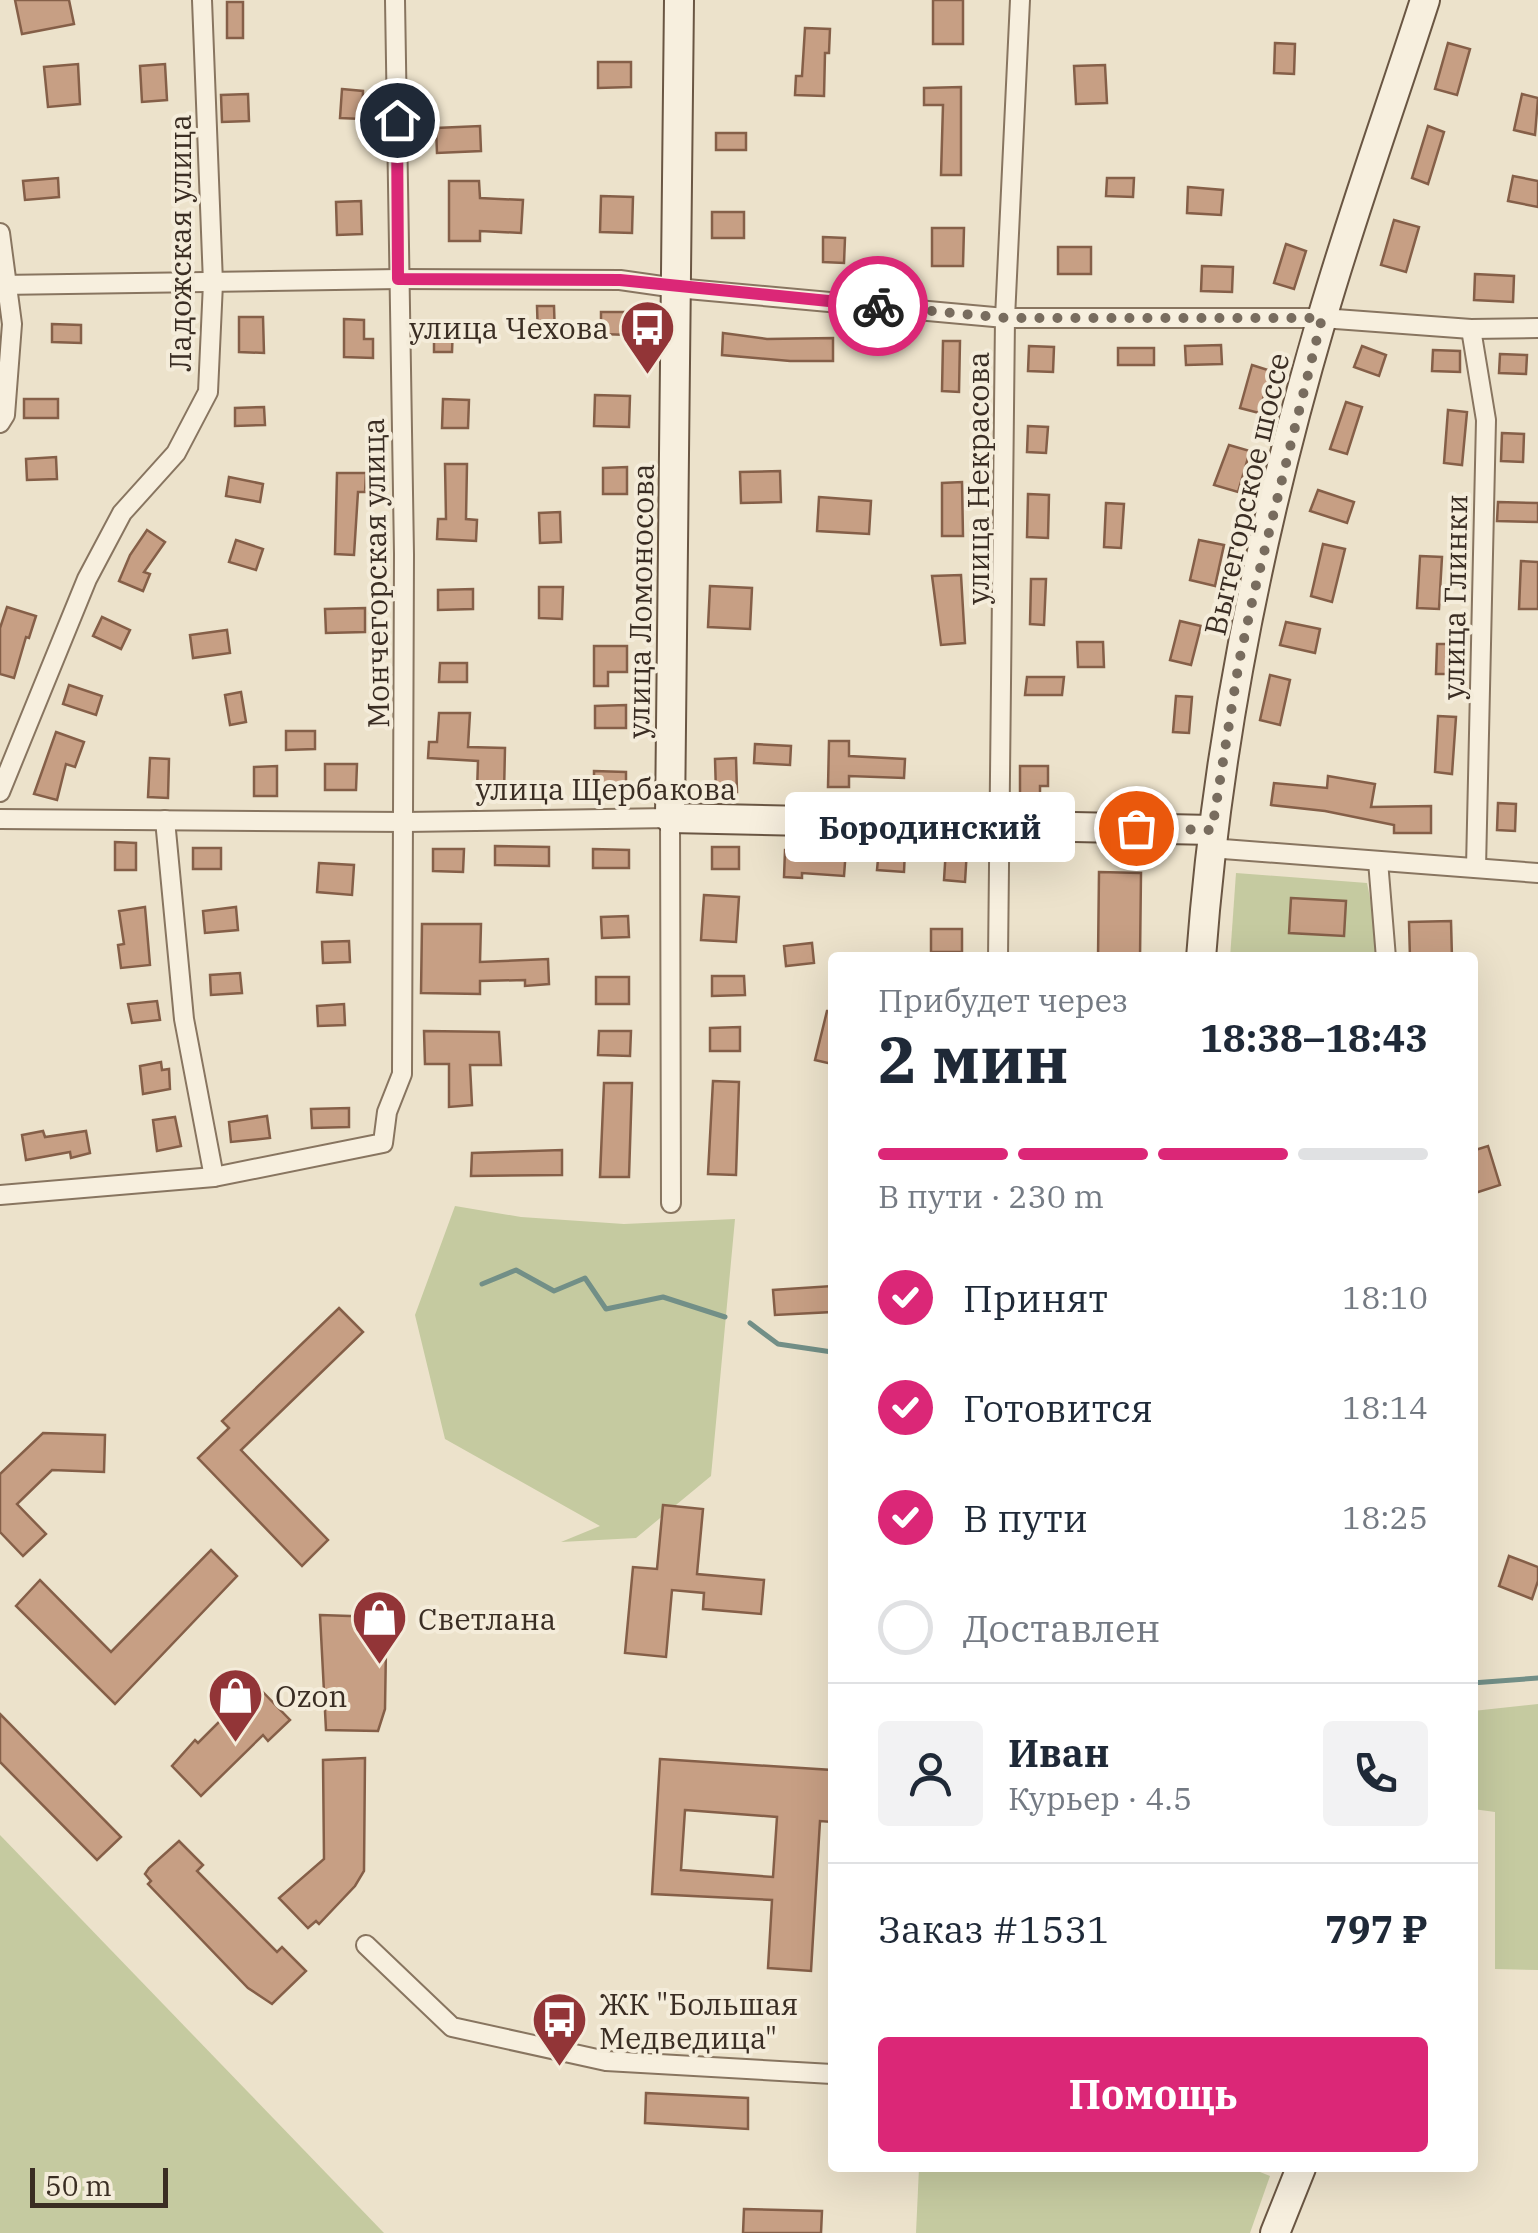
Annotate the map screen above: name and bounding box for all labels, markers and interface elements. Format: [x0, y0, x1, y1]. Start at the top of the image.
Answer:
pin [355, 78, 440, 163]
icon: home [370, 93, 425, 148]
street label: Ладожская улица [160, 114, 199, 372]
courier [828, 256, 928, 356]
icon: bike [851, 279, 906, 334]
bus stop icon: улица Чехова [618, 297, 678, 376]
place label: улица Чехова [409, 308, 609, 347]
street label: Вытегорское шоссе [1195, 349, 1297, 639]
street label: улица Некрасова [958, 351, 997, 605]
street label: Мончегорская улица [353, 418, 397, 728]
street label: улица Ломоносова [618, 463, 662, 739]
street label: улица Глинки [1433, 494, 1475, 700]
street label: улица Щербакова [476, 769, 736, 808]
pin [1094, 786, 1179, 871]
callout: Бородинский [786, 793, 1076, 863]
icon: bag [1109, 801, 1164, 856]
text: Бородинский [819, 806, 1041, 848]
text: Прибудет через [878, 979, 1128, 1021]
text: 18:38–18:43 [1200, 1013, 1428, 1062]
text: 2 мин [878, 1016, 1069, 1101]
text: В пути · 230 m [878, 1175, 1104, 1217]
icon: check [878, 1270, 933, 1325]
text: Принят [963, 1273, 1108, 1322]
text: 18:10 [1342, 1276, 1428, 1318]
icon: check [878, 1380, 933, 1435]
text: Готовится [963, 1383, 1153, 1432]
text: 18:14 [1342, 1386, 1428, 1428]
icon: check [878, 1490, 933, 1545]
text: В пути [963, 1493, 1088, 1542]
text: 18:25 [1342, 1496, 1428, 1538]
shop icon: Светлана [349, 1588, 409, 1667]
place label: Светлана [418, 1599, 556, 1638]
text: Доставлен [963, 1603, 1160, 1652]
shop icon: Ozon [206, 1665, 266, 1744]
place label: Ozon [275, 1676, 348, 1715]
button: person [878, 1721, 983, 1826]
button: phone [1323, 1721, 1428, 1826]
text: Иван [1008, 1728, 1109, 1777]
text: Курьер · 4.5 [1008, 1777, 1192, 1819]
text: Заказ #1531 [878, 1904, 1110, 1953]
text: 797 ₽ [1325, 1904, 1428, 1953]
place label: ЖК "Большая Медведица" [599, 1984, 798, 2057]
bus stop icon: ЖК "Большая Медведица" [530, 1990, 590, 2069]
button: Помощь [878, 2037, 1428, 2152]
scale bar [30, 2163, 168, 2208]
text: 50 m [45, 2167, 112, 2204]

